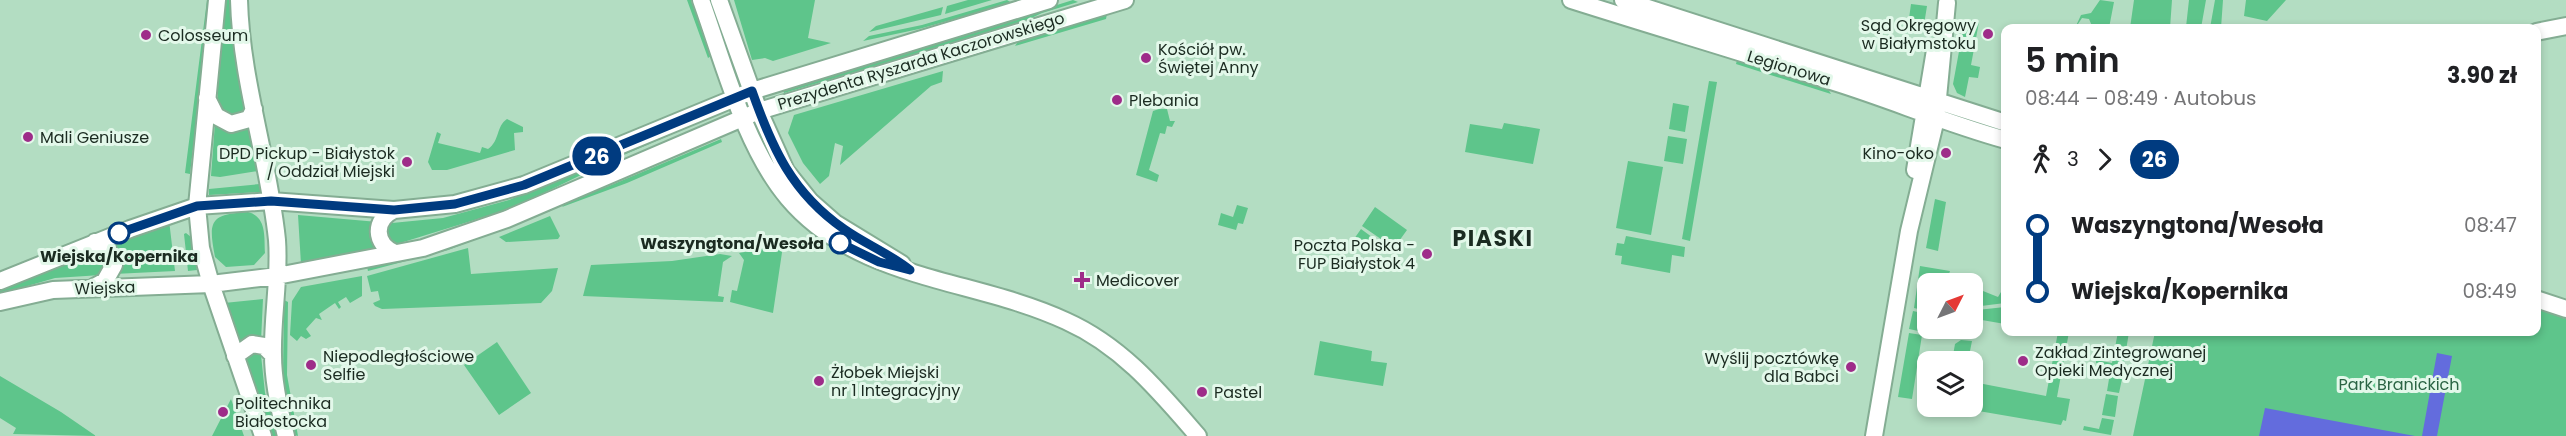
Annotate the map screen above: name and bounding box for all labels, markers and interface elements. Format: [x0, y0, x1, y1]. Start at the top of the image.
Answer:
street label: Prezydenta Ryszarda Kaczorowskiego [775, 6, 1067, 116]
place label: Sąd Okręgowy w Białymstoku [1861, 14, 1976, 55]
place label: Colosseum [158, 24, 248, 47]
marker: Sąd Okręgowy w Białymstoku [1981, 27, 1995, 41]
marker: Colosseum [139, 28, 153, 42]
text: 5 min [2025, 37, 2120, 84]
place label: Kościół pw. Świętej Anny [1158, 38, 1259, 79]
street label: Legionowa [1744, 44, 1834, 92]
marker: Kościół pw. Świętej Anny [1139, 51, 1153, 65]
text: 3.90 zł [2447, 60, 2517, 91]
text: 08:44 – 08:49 · Autobus [2025, 84, 2256, 112]
place label: Plebania [1129, 89, 1199, 112]
marker: Plebania [1110, 93, 1124, 107]
place label: Mali Geniusze [40, 126, 149, 149]
marker: Mali Geniusze [21, 130, 35, 144]
line badge: 26 [570, 136, 624, 176]
place label: DPD Pickup - Białystok / Oddział Miejski [219, 142, 396, 183]
text: 26 [584, 142, 610, 171]
place label: Kino-oko [1862, 142, 1934, 165]
icon: walk [2025, 143, 2058, 176]
icon: forward [2088, 143, 2121, 176]
text: 3 [2067, 145, 2079, 173]
text: 26 [2142, 145, 2167, 174]
marker: Kino-oko [1939, 146, 1953, 160]
marker: DPD Pickup - Białystok / Oddział Miejski [400, 155, 414, 169]
text: Waszyngtona/Wesoła [2071, 210, 2324, 241]
text: 08:47 [2464, 211, 2517, 239]
marker: Wiejska/Kopernika [108, 222, 130, 244]
district label: PIASKI [1453, 223, 1533, 254]
place label: Waszyngtona/Wesoła [640, 232, 824, 255]
marker: Waszyngtona/Wesoła [829, 232, 851, 254]
place label: Poczta Polska - FUP Białystok 4 [1294, 234, 1415, 275]
place label: Wiejska/Kopernika [40, 245, 198, 268]
marker: Poczta Polska - FUP Białystok 4 [1420, 247, 1434, 261]
place label: Medicover [1096, 269, 1179, 292]
marker: Medicover [1073, 271, 1091, 289]
north arrow [1917, 273, 1983, 339]
map controls [1917, 273, 1983, 417]
street label: Wiejska [74, 275, 136, 301]
text: Wiejska/Kopernika [2071, 276, 2289, 307]
text: 08:49 [2462, 277, 2517, 305]
place label: Zakład Zintegrowanej Opieki Medycznej [2035, 341, 2206, 382]
place label: Niepodległościowe Selfie [323, 345, 474, 386]
place label: Wyślij pocztówkę dla Babci [1705, 347, 1839, 388]
button: layers [1917, 351, 1983, 417]
marker: Zakład Zintegrowanej Opieki Medycznej [2016, 354, 2030, 368]
marker: Niepodległościowe Selfie [304, 358, 318, 372]
marker: Wyślij pocztówkę dla Babci [1844, 360, 1858, 374]
place label: Żłobek Miejski nr 1 Integracyjny [831, 361, 960, 402]
park label: Park Branickich [2338, 373, 2460, 396]
marker: Żłobek Miejski nr 1 Integracyjny [812, 374, 826, 388]
place label: Pastel [1214, 381, 1262, 404]
marker: Pastel [1195, 385, 1209, 399]
place label: Politechnika Białostocka [235, 392, 331, 433]
marker: Politechnika Białostocka [216, 405, 230, 419]

